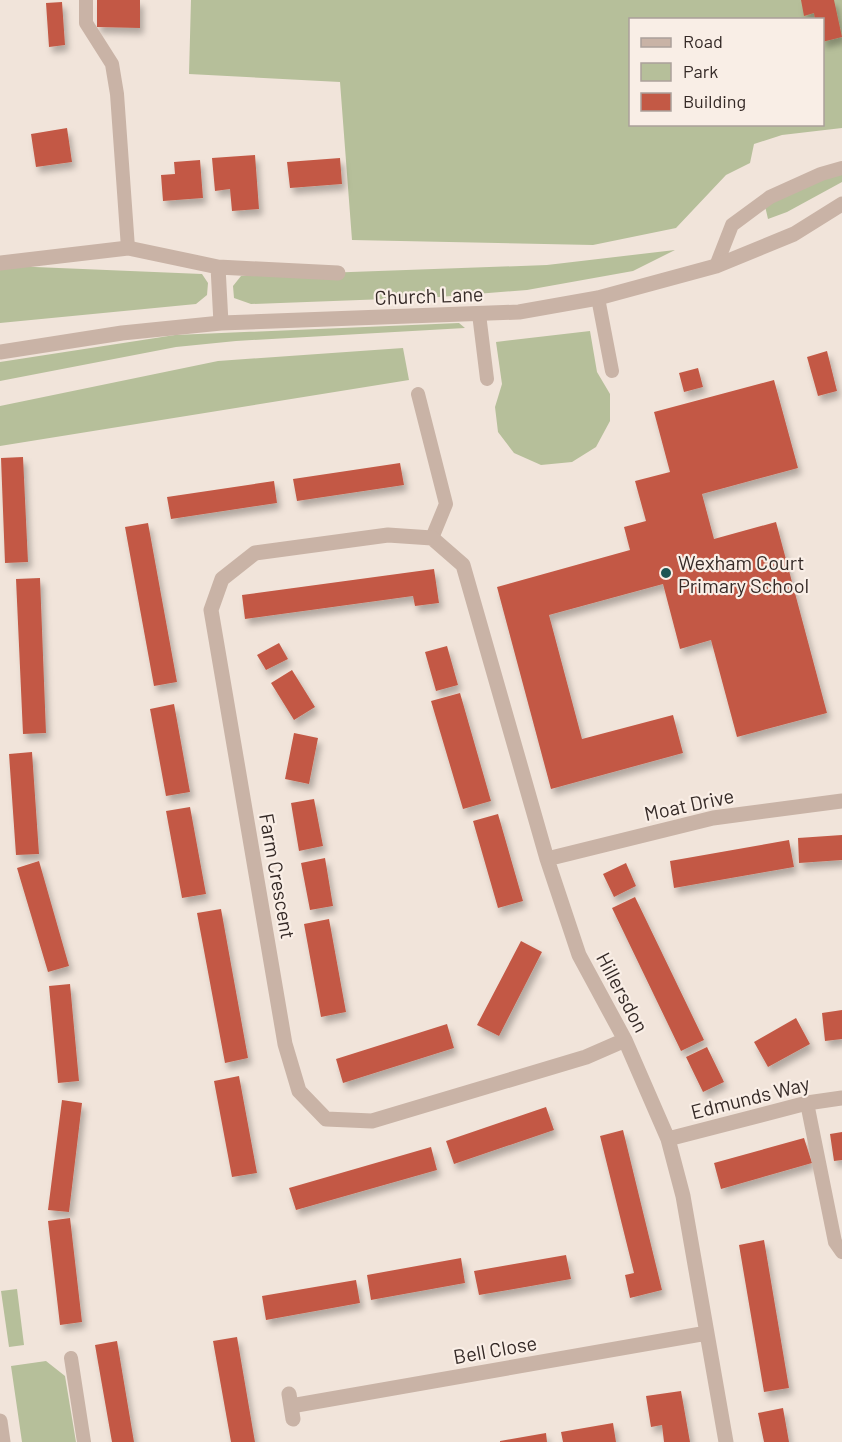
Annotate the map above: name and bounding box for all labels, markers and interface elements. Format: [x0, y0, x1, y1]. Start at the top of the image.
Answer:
legend [629, 18, 824, 126]
text: Road [683, 30, 723, 52]
text: Park [683, 60, 718, 82]
text: Building [683, 90, 746, 112]
street label: Church Lane [374, 281, 484, 309]
place label: Wexham Court Primary School [678, 550, 809, 597]
marker: Wexham Court Primary School [659, 566, 673, 580]
street label: Moat Drive [642, 783, 736, 825]
street label: Farm Crescent [255, 811, 301, 941]
street label: Hillersdon [592, 948, 654, 1036]
street label: Edmunds Way [688, 1071, 812, 1123]
street label: Bell Close [451, 1330, 539, 1368]

